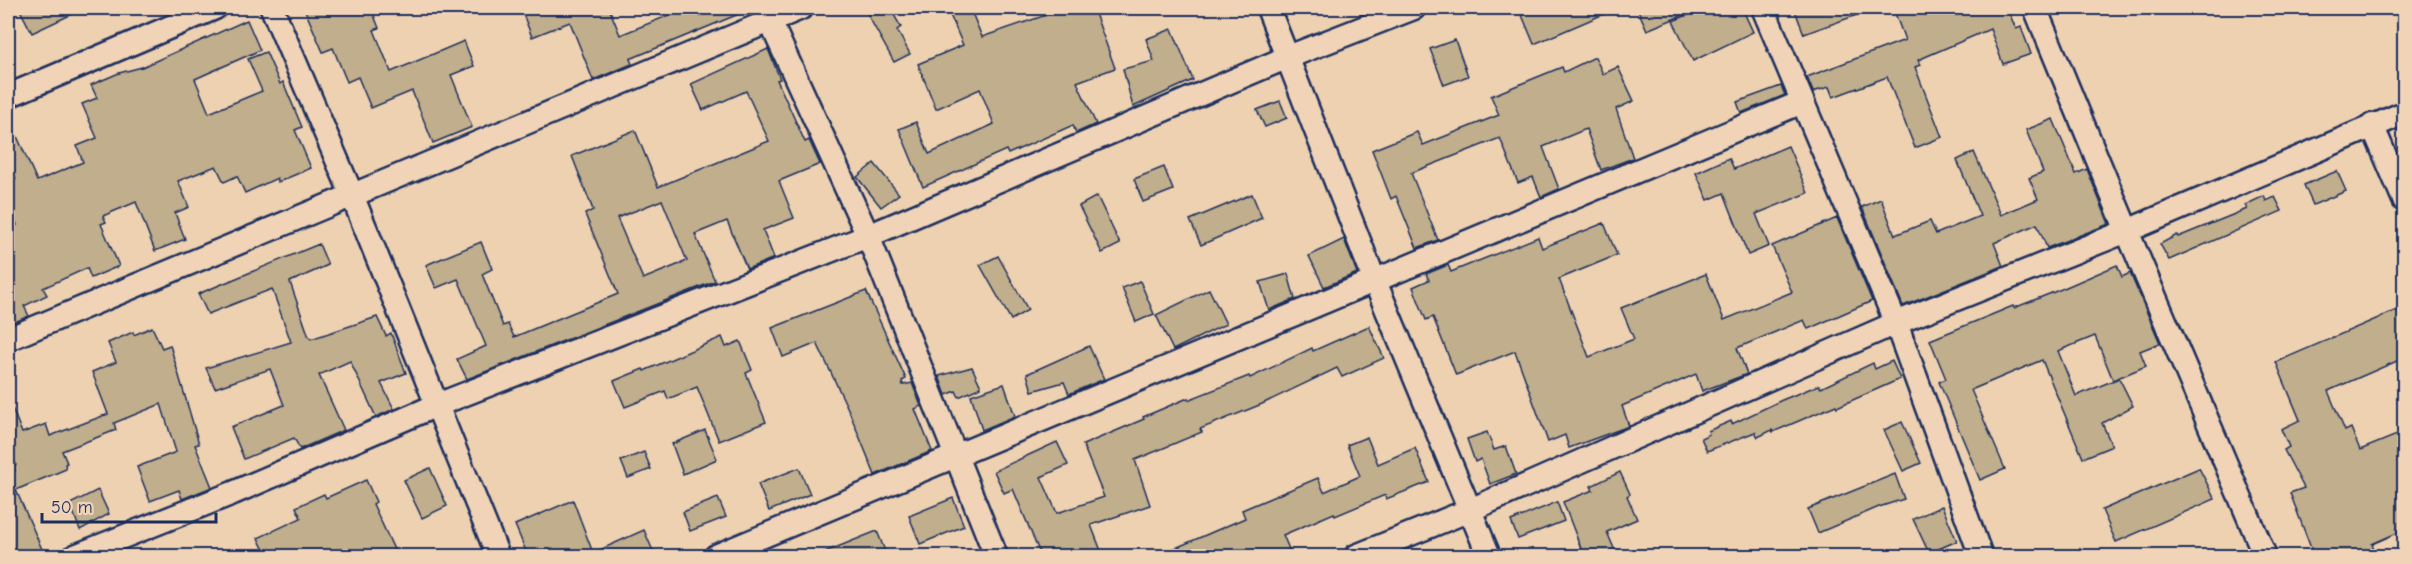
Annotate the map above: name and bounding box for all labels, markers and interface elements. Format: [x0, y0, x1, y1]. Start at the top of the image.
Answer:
scale bar [42, 486, 216, 524]
text: 50 m [51, 497, 93, 518]

